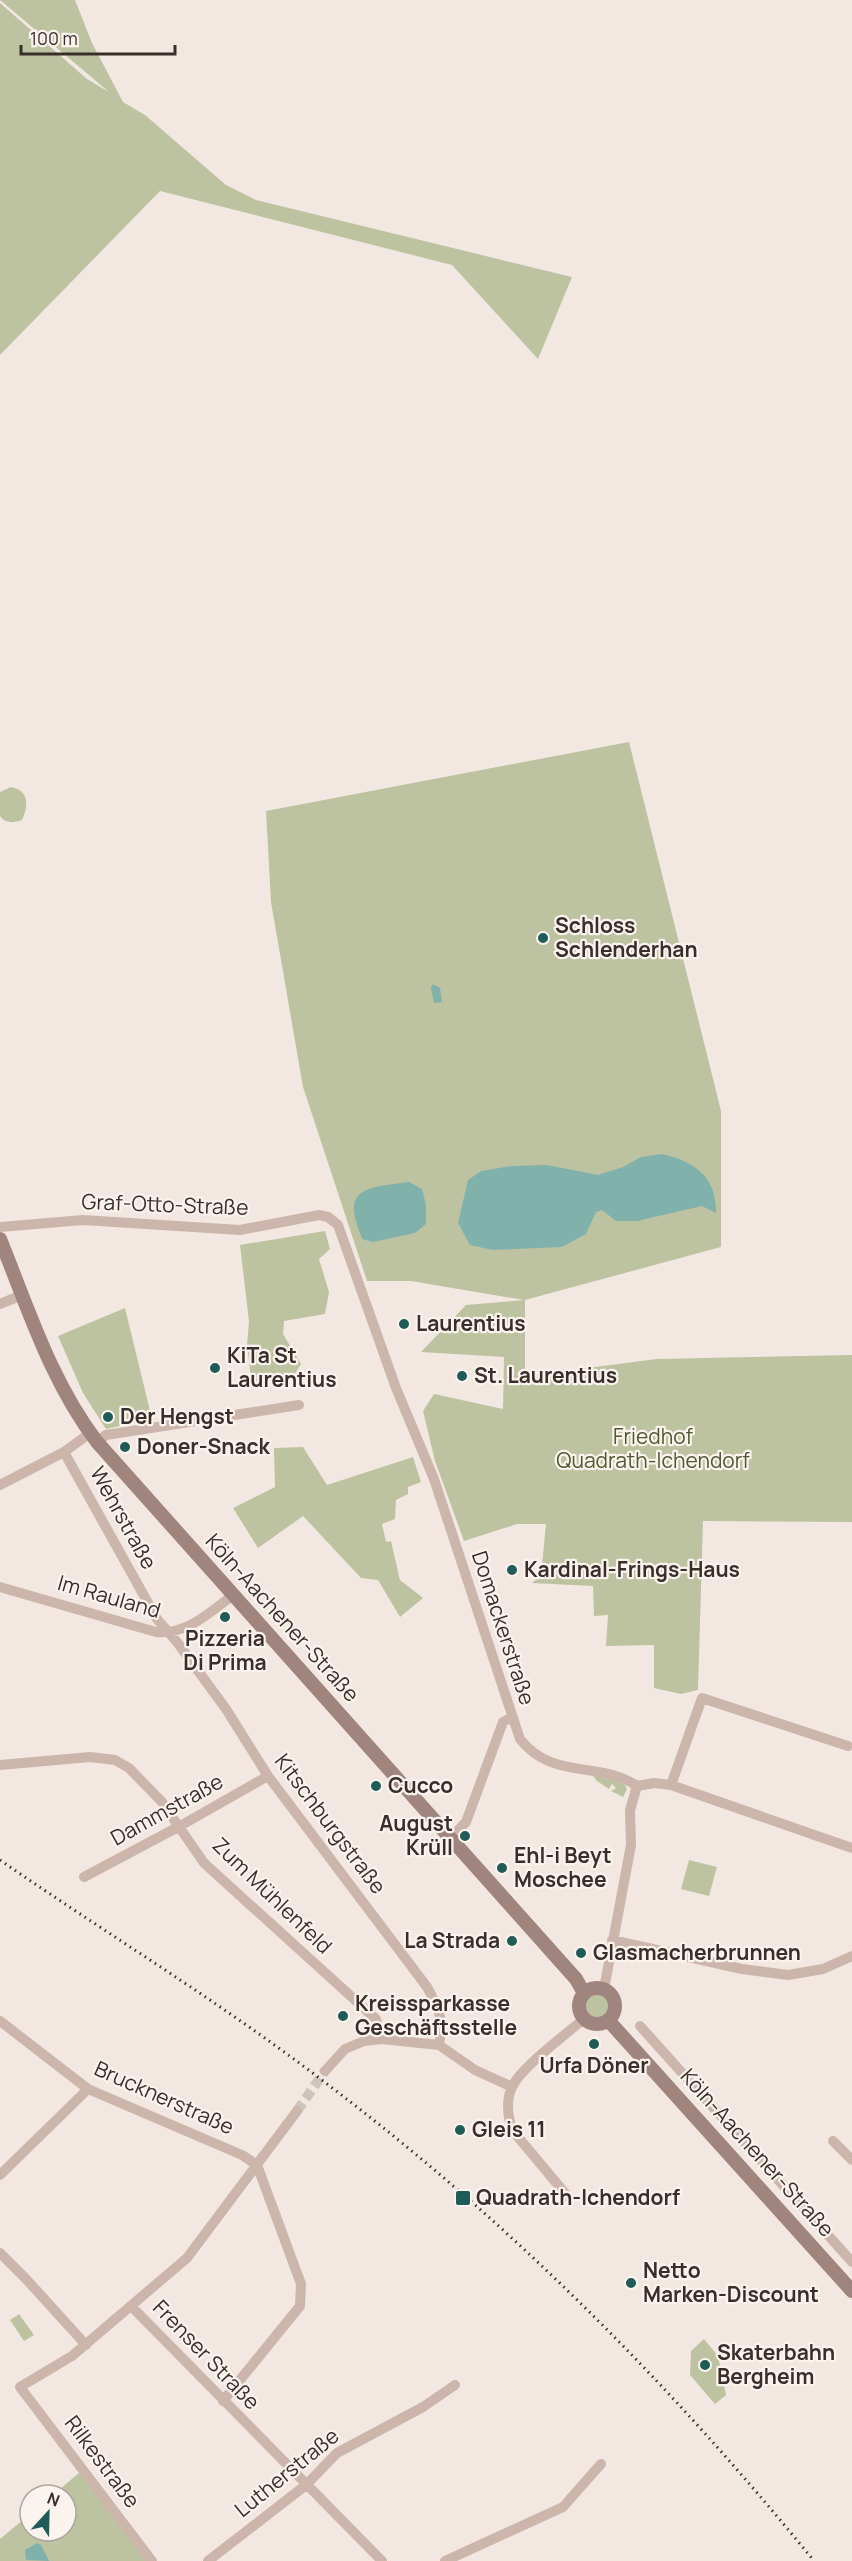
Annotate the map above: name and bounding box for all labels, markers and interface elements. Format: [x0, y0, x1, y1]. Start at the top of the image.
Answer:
scale bar [21, 18, 176, 56]
text: 100 m [30, 26, 78, 50]
place label: Schloss Schlenderhan [555, 911, 698, 963]
marker: Schloss Schlenderhan [536, 931, 550, 945]
street label: Graf-Otto-Straße [81, 1187, 249, 1221]
place label: Laurentius [416, 1309, 526, 1337]
marker: Laurentius [397, 1317, 411, 1331]
place label: KiTa St Laurentius [227, 1341, 337, 1393]
marker: KiTa St Laurentius [208, 1361, 222, 1375]
place label: St. Laurentius [474, 1361, 617, 1389]
marker: St. Laurentius [455, 1369, 469, 1383]
place label: Der Hengst [120, 1402, 234, 1430]
marker: Der Hengst [101, 1410, 115, 1424]
park label: Friedhof Quadrath-Ichendorf [556, 1422, 750, 1474]
place label: Doner-Snack [137, 1432, 271, 1460]
marker: Doner-Snack [118, 1440, 132, 1454]
street label: Wehrstraße [84, 1461, 164, 1574]
street label: Köln-Aachener-Straße [200, 1527, 366, 1707]
street label: Domackerstraße [466, 1547, 542, 1708]
place label: Kardinal-Frings-Haus [524, 1555, 740, 1583]
marker: Kardinal-Frings-Haus [505, 1563, 519, 1577]
street label: Im Rauland [55, 1568, 164, 1624]
marker: Pizzeria Di Prima [218, 1610, 232, 1624]
place label: Pizzeria Di Prima [183, 1624, 267, 1676]
street label: Kitschburgstraße [269, 1748, 393, 1899]
street label: Dammstraße [105, 1767, 228, 1852]
place label: Cucco [388, 1771, 453, 1799]
marker: Cucco [369, 1779, 383, 1793]
place label: August Krüll [379, 1809, 453, 1861]
marker: August Krüll [458, 1829, 472, 1843]
street label: Zum Mühlenfeld [207, 1831, 339, 1960]
place label: Ehl-i Beyt Moschee [514, 1841, 612, 1893]
marker: Ehl-i Beyt Moschee [495, 1861, 509, 1875]
place label: La Strada [404, 1926, 500, 1954]
marker: La Strada [505, 1934, 519, 1948]
place label: Glasmacherbrunnen [593, 1938, 801, 1966]
marker: Glasmacherbrunnen [574, 1946, 588, 1960]
place label: Kreissparkasse Geschäftsstelle [355, 1989, 517, 2041]
marker: Kreissparkasse Geschäftsstelle [336, 2009, 350, 2023]
marker: Urfa Döner [587, 2037, 601, 2051]
place label: Urfa Döner [539, 2051, 649, 2079]
street label: Brucknerstraße [90, 2054, 239, 2140]
street label: Köln-Aachener-Straße [675, 2062, 841, 2242]
place label: Gleis 11 [472, 2115, 546, 2143]
marker: Gleis 11 [453, 2123, 467, 2137]
place label: Quadrath-Ichendorf [476, 2183, 680, 2211]
marker: Quadrath-Ichendorf [454, 2189, 472, 2207]
place label: Netto Marken-Discount [643, 2256, 819, 2308]
marker: Netto Marken-Discount [624, 2276, 638, 2290]
street label: Frenser Straße [147, 2293, 266, 2415]
place label: Skaterbahn Bergheim [717, 2338, 835, 2390]
marker: Skaterbahn Bergheim [698, 2358, 712, 2372]
street label: Rilkestraße [59, 2410, 147, 2513]
street label: Lutherstraße [228, 2422, 344, 2523]
north arrow [18, 2483, 78, 2543]
text: N [44, 2487, 63, 2511]

